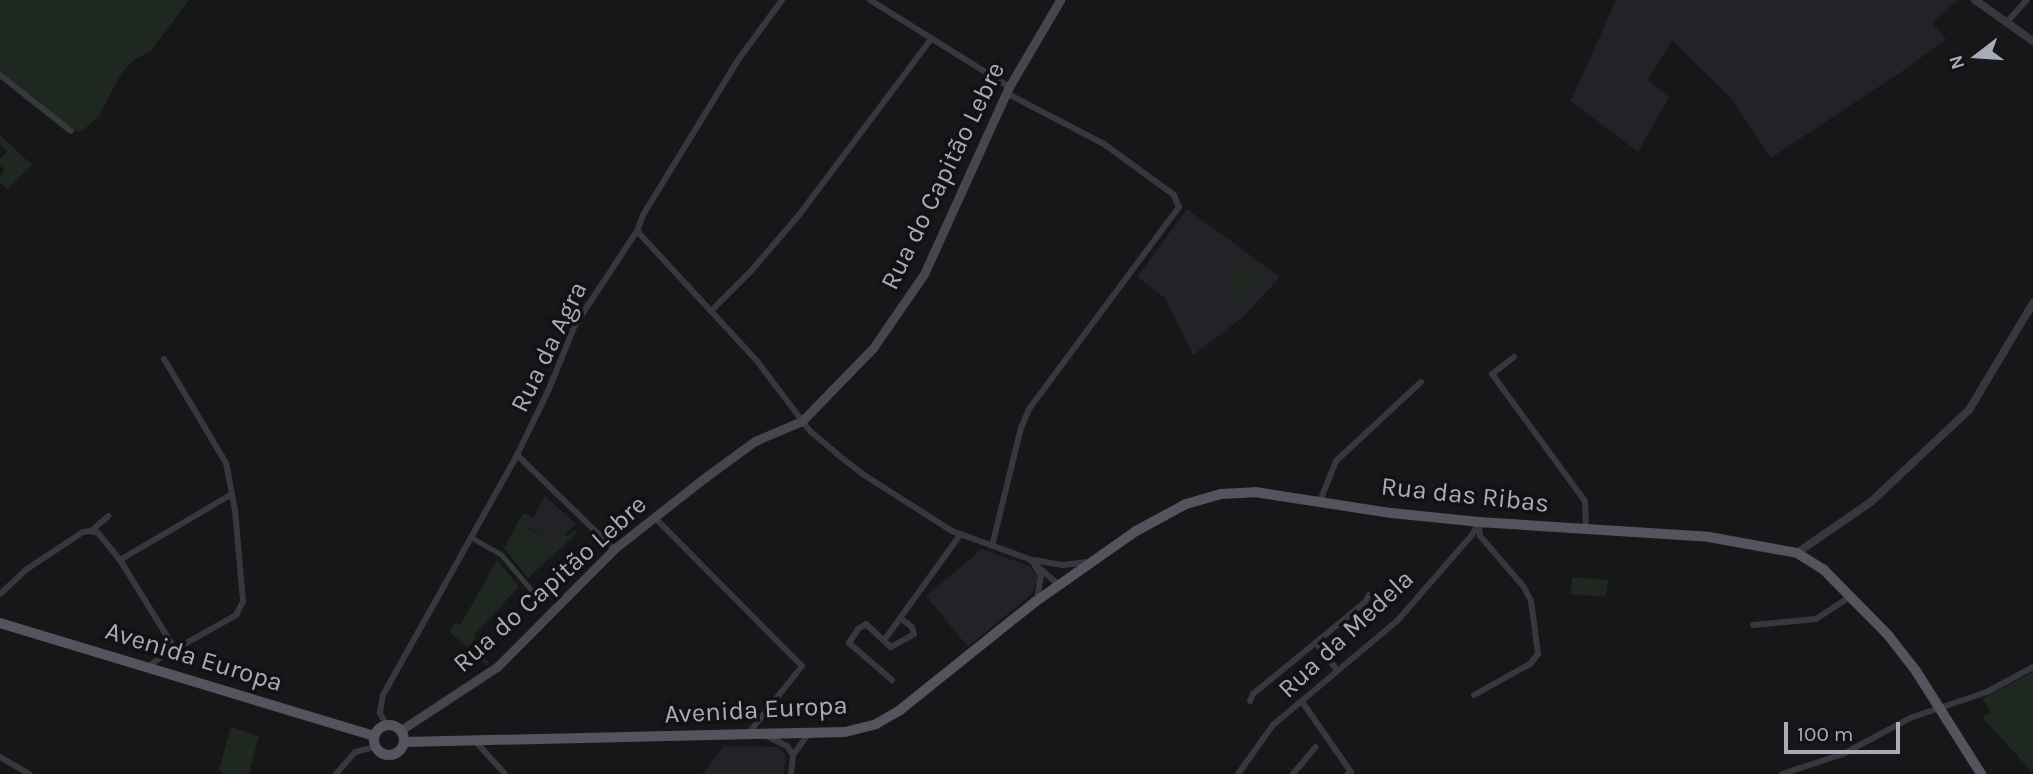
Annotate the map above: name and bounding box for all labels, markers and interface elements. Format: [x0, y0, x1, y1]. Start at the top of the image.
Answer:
north arrow [1942, 21, 2012, 91]
text: N [1944, 52, 1969, 72]
street label: Rua do Capitão Lebre [874, 57, 1012, 295]
street label: Rua da Agra [504, 277, 594, 417]
street label: Rua das Ribas [1379, 471, 1551, 519]
street label: Rua do Capitão Lebre [447, 489, 653, 679]
street label: Rua da Medela [1272, 563, 1420, 705]
street label: Avenida Europa [102, 615, 286, 699]
street label: Avenida Europa [664, 690, 848, 730]
scale bar [1788, 708, 1904, 752]
text: 100 m [1797, 722, 1854, 746]

